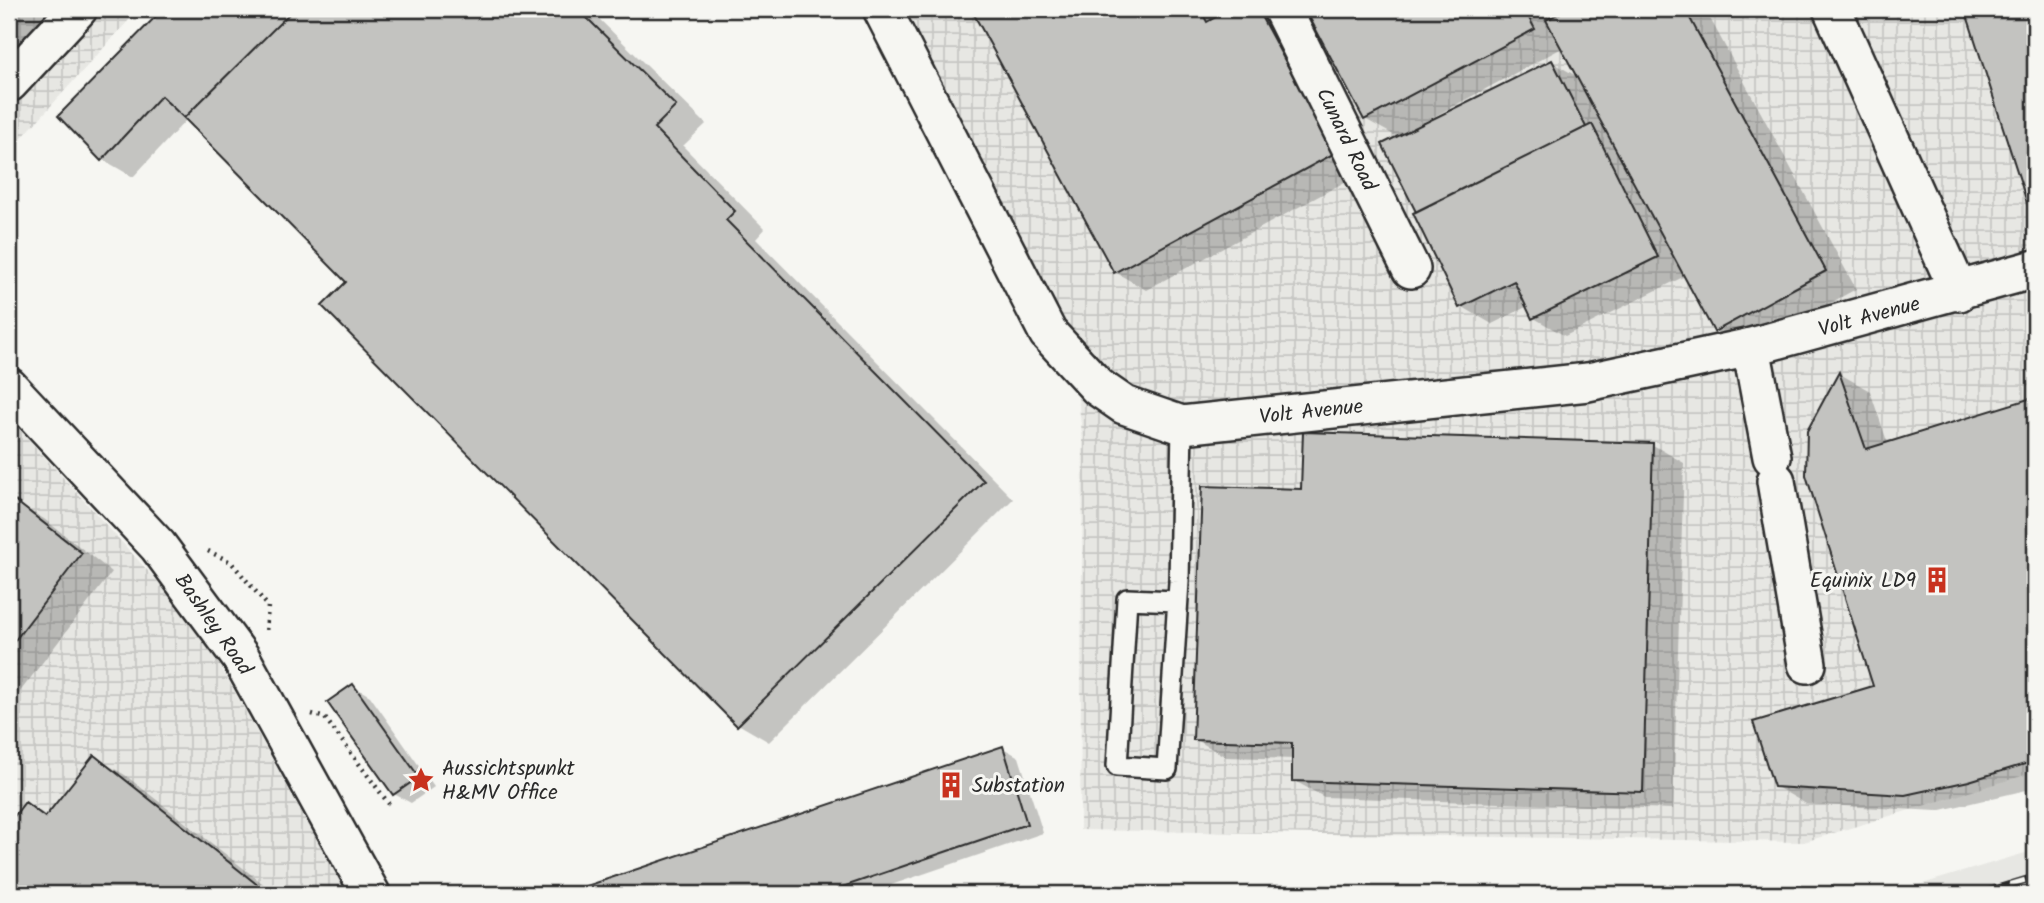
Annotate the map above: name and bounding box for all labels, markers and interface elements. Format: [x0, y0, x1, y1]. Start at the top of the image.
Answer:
street label: Cunard Road [1306, 82, 1385, 198]
street label: Volt Avenue [1815, 288, 1925, 347]
street label: Volt Avenue [1258, 391, 1365, 434]
place label: Equinix LD9 [1810, 565, 1916, 598]
building icon: Equinix LD9 [1922, 565, 1952, 595]
street label: Bashley Road [165, 567, 261, 683]
place label: Aussichtspunkt H&MV Office [442, 753, 576, 810]
place icon: Aussichtspunkt H&MV Office [406, 765, 436, 795]
building icon: Substation [936, 770, 966, 800]
place label: Substation [972, 770, 1065, 803]

